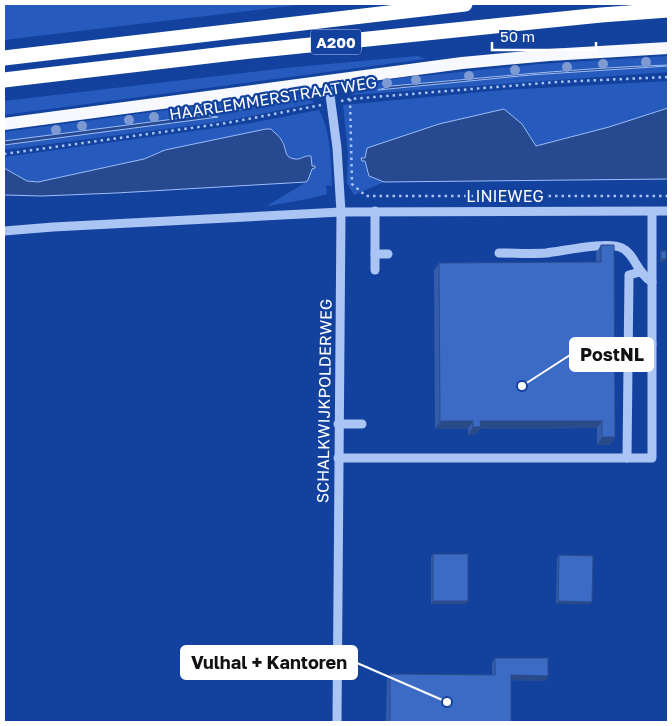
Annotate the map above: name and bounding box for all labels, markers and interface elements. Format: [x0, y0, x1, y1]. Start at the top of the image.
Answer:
scale bar [492, 20, 596, 52]
text: 50 m [500, 27, 535, 45]
road number: A200 [311, 30, 361, 54]
street label: HAARLEMMERSTRAATWEG [168, 72, 378, 124]
street label: LINIEWEG [466, 186, 544, 206]
street label: SCHALKWIJKPOLDERWEG [312, 299, 336, 503]
callout: PostNL [570, 338, 653, 371]
text: PostNL [580, 343, 644, 365]
callout: Vulhal + Kantoren [181, 646, 357, 679]
text: Vulhal + Kantoren [191, 651, 347, 673]

